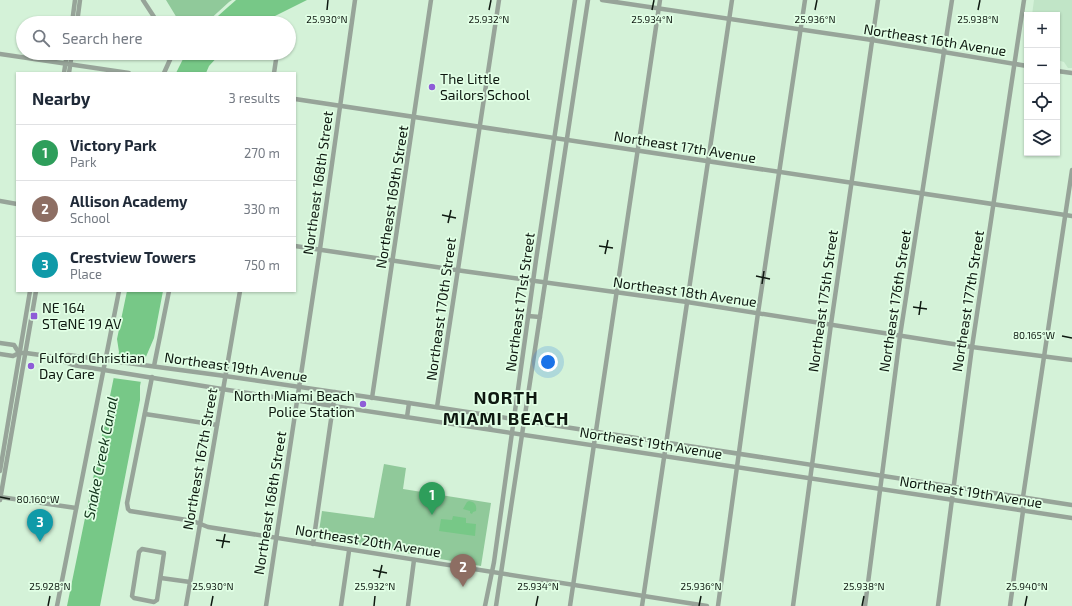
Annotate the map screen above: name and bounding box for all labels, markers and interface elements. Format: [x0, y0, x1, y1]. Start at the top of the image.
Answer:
map controls [1024, 12, 1060, 156]
button: + [1024, 12, 1060, 48]
text: 25.930°N [306, 13, 348, 25]
text: 25.932°N [469, 13, 509, 25]
text: 25.934°N [631, 13, 673, 25]
text: 25.936°N [795, 13, 835, 25]
text: 25.938°N [957, 13, 999, 25]
search box [16, 16, 296, 60]
street label: Northeast 16th Avenue [862, 20, 1008, 59]
icon: search [30, 27, 52, 49]
text: Search here [62, 29, 143, 47]
button: − [1024, 48, 1060, 84]
place label: The Little Sailors School [440, 70, 531, 103]
marker: The Little Sailors School [427, 82, 437, 92]
button: locate [1024, 84, 1060, 120]
text: Nearby [32, 88, 90, 108]
text: 3 results [229, 90, 280, 106]
street label: Northeast 168th Street [299, 110, 336, 256]
button: layers [1024, 120, 1060, 156]
street label: Northeast 169th Street [372, 124, 411, 270]
street label: Northeast 17th Avenue [613, 127, 757, 166]
text: Victory Park [70, 136, 157, 154]
text: 1 [42, 145, 48, 161]
text: 270 m [244, 145, 280, 161]
text: Park [70, 154, 97, 170]
text: Allison Academy [70, 192, 188, 210]
text: 2 [41, 201, 49, 217]
text: 330 m [243, 201, 280, 217]
text: School [70, 210, 110, 226]
street label: Northeast 175th Street [804, 229, 841, 373]
street label: Northeast 176th Street [875, 229, 914, 373]
street label: Northeast 177th Street [948, 229, 987, 373]
street label: Northeast 171st Street [501, 231, 538, 373]
street label: Northeast 170th Street [422, 236, 459, 382]
text: Crestview Towers [70, 248, 196, 266]
text: 3 [41, 257, 49, 273]
text: 750 m [244, 257, 280, 273]
text: Place [70, 266, 102, 282]
street label: Northeast 18th Avenue [612, 273, 758, 310]
place label: NE 164 ST@NE 19 AV [42, 299, 122, 332]
marker: NE 164 ST@NE 19 AV [29, 311, 39, 321]
text: 80.165°W [1013, 329, 1056, 341]
street label: Northeast 19th Avenue [163, 348, 309, 385]
place label: Fulford Christian Day Care [39, 349, 145, 382]
your location [538, 352, 558, 372]
marker: Fulford Christian Day Care [26, 361, 36, 371]
district label: NORTH MIAMI BEACH [443, 386, 569, 429]
street label: Northeast 167th Street [179, 387, 220, 531]
place label: North Miami Beach Police Station [234, 387, 355, 420]
water label: Snake Creek Canal [79, 395, 121, 521]
marker: North Miami Beach Police Station [358, 399, 368, 409]
street label: Northeast 19th Avenue [578, 423, 724, 462]
street label: Northeast 168th Street [250, 430, 289, 576]
street label: Northeast 19th Avenue [898, 472, 1044, 511]
pin: 1 [419, 482, 445, 515]
text: 80.160°W [17, 493, 60, 505]
pin: 3 [27, 509, 53, 542]
street label: Northeast 20th Avenue [294, 521, 442, 560]
pin: 2 [450, 554, 476, 587]
text: 25.928°N [29, 580, 71, 592]
text: 25.930°N [192, 580, 234, 592]
text: 25.932°N [355, 580, 395, 592]
text: 25.934°N [517, 580, 559, 592]
text: 25.936°N [681, 580, 721, 592]
text: 25.938°N [843, 580, 885, 592]
text: 25.940°N [1006, 580, 1048, 592]

